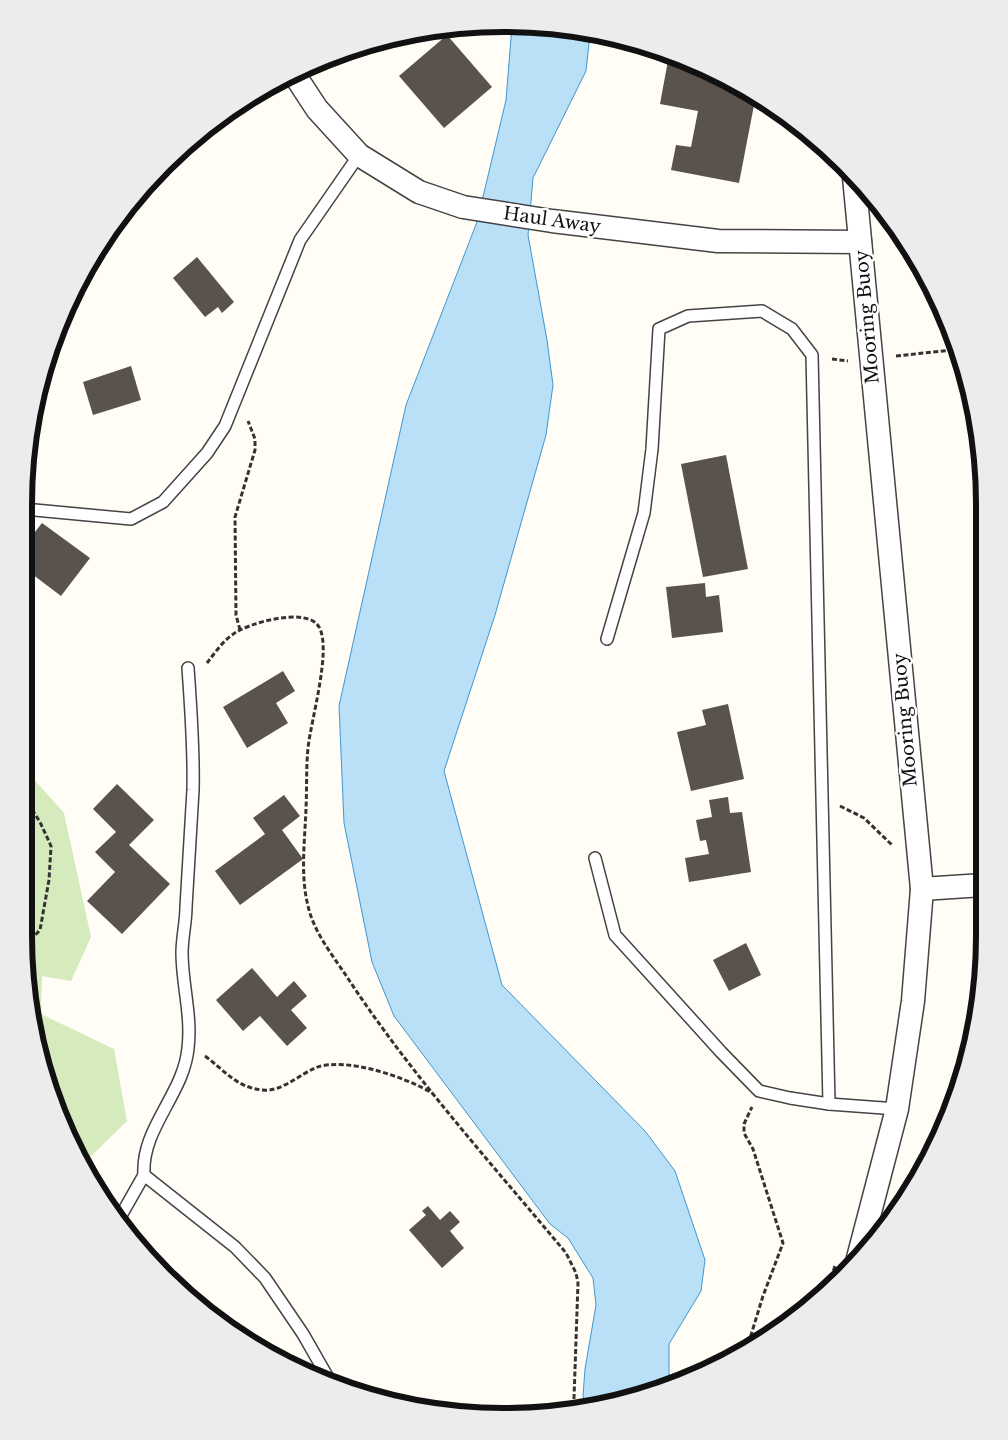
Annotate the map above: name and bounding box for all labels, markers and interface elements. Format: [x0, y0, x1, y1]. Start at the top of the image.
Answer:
street label: Haul Away [502, 202, 603, 238]
street label: Mooring Buoy [850, 249, 884, 385]
street label: Mooring Buoy [888, 652, 922, 788]

